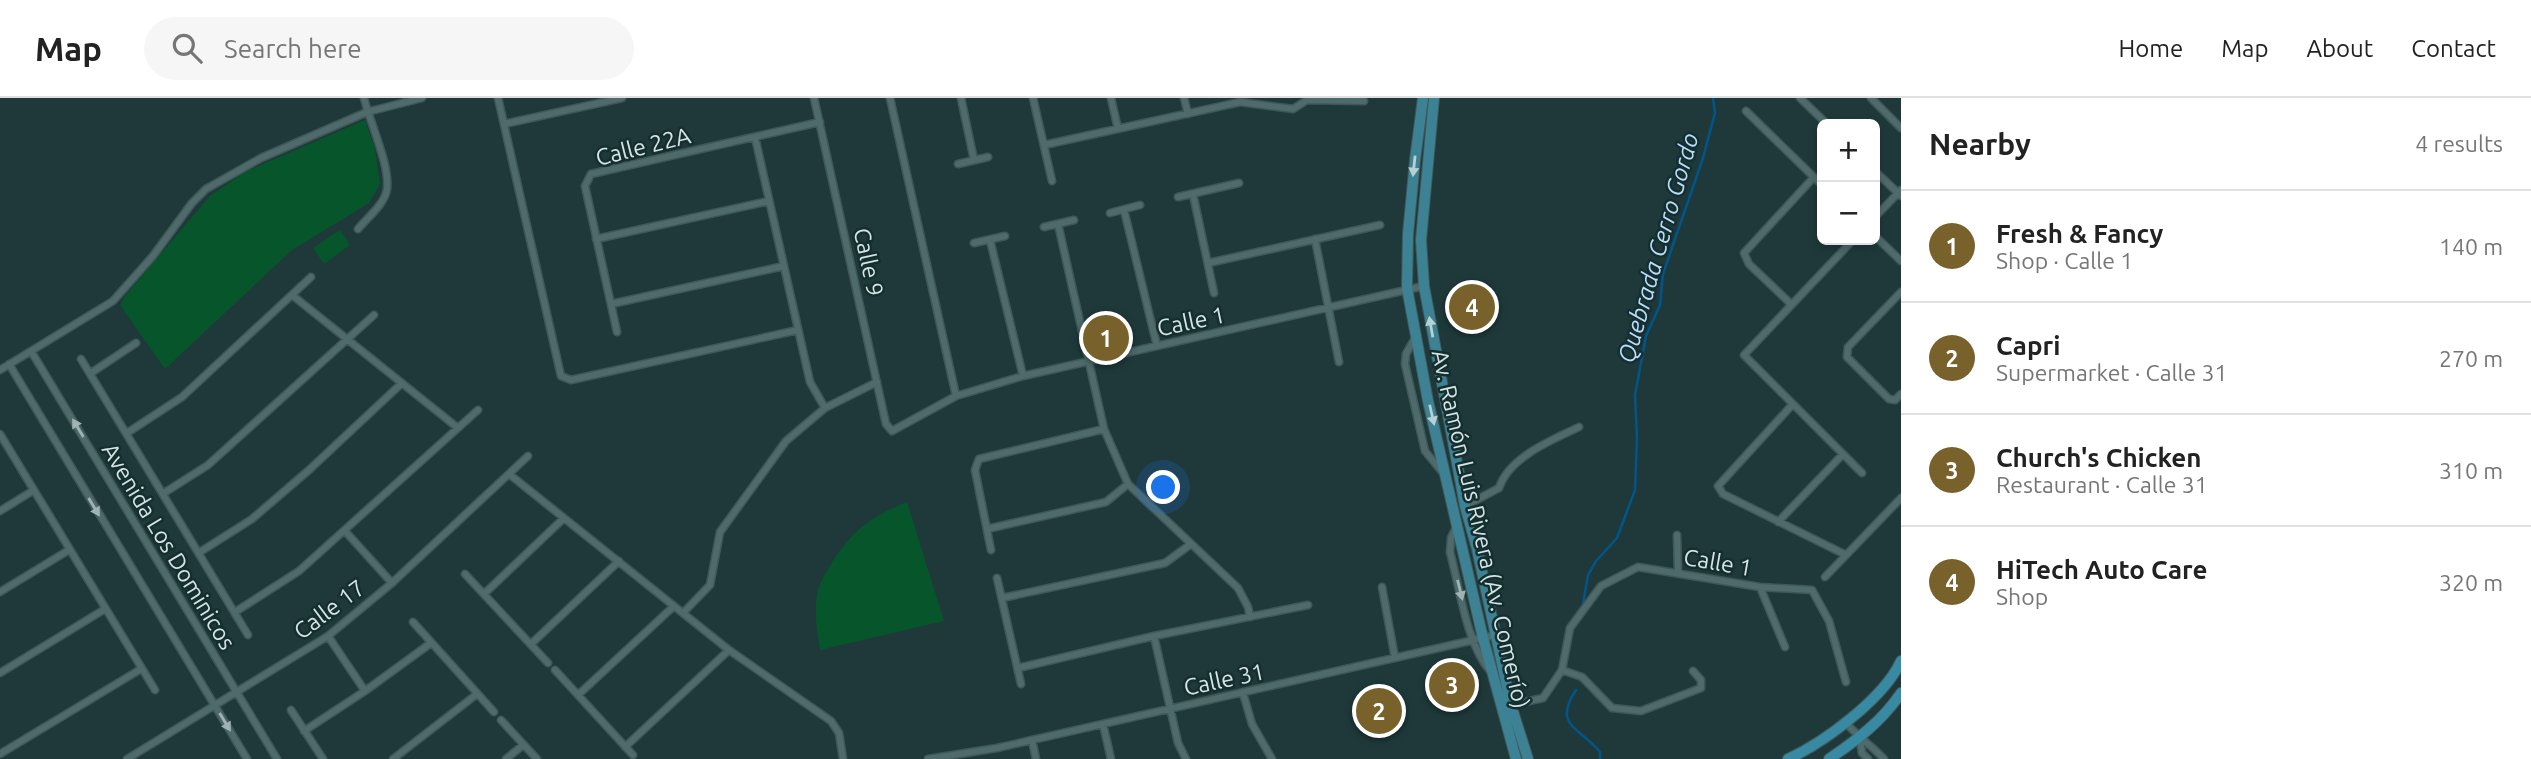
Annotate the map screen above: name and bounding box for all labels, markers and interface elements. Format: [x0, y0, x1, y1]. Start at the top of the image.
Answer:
search box [144, 17, 634, 80]
icon: search [168, 29, 206, 67]
text: Map [35, 30, 102, 67]
text: Search here [224, 34, 362, 63]
text: Home [2118, 35, 2183, 62]
text: Map [2221, 35, 2268, 62]
text: About [2306, 35, 2373, 62]
text: Contact [2411, 35, 2496, 62]
map controls [1817, 119, 1880, 245]
button: + [1817, 119, 1880, 182]
street label: Calle 22A [593, 122, 693, 170]
text: Nearby [1929, 127, 2031, 161]
water label: Quebrada Cerro Gordo [1612, 130, 1705, 366]
text: 4 results [2415, 131, 2503, 156]
one-way arrow [1409, 155, 1420, 177]
button: − [1817, 182, 1880, 245]
text: Fresh & Fancy [1996, 219, 2163, 248]
street label: Calle 9 [850, 226, 888, 298]
text: 1 [1946, 234, 1958, 259]
text: 140 m [2439, 234, 2503, 259]
text: Shop · Calle 1 [1996, 248, 2133, 273]
pin: 4 [1449, 281, 1495, 333]
street label: Calle 1 [1155, 302, 1227, 340]
pin: 1 [1083, 312, 1129, 364]
one-way arrow [1425, 316, 1436, 338]
text: Capri [1996, 331, 2060, 360]
text: 2 [1946, 346, 1958, 371]
text: 270 m [2439, 346, 2503, 371]
street label: Av. Ramón Luis Rivera (Av. Comerío) [1427, 347, 1534, 711]
text: Supermarket · Calle 31 [1996, 360, 2228, 385]
one-way arrow [1426, 404, 1437, 426]
one-way arrow [71, 418, 84, 437]
street label: Avenida Los Dominicos [97, 438, 241, 654]
text: Church's Chicken [1996, 443, 2202, 472]
text: 3 [1946, 458, 1958, 483]
text: 310 m [2439, 458, 2503, 483]
your location [1146, 470, 1180, 504]
text: Restaurant · Calle 31 [1996, 472, 2208, 497]
one-way arrow [88, 498, 101, 517]
street label: Calle 1 [1682, 544, 1754, 580]
text: HiTech Auto Care [1996, 555, 2208, 584]
text: 4 [1946, 570, 1958, 595]
text: 320 m [2439, 570, 2503, 595]
street label: Calle 17 [289, 574, 369, 644]
one-way arrow [1455, 579, 1466, 601]
text: Shop [1996, 584, 2048, 609]
street label: Calle 31 [1181, 658, 1267, 700]
pin: 3 [1429, 659, 1475, 711]
pin: 2 [1356, 685, 1402, 737]
one-way arrow [219, 713, 232, 732]

